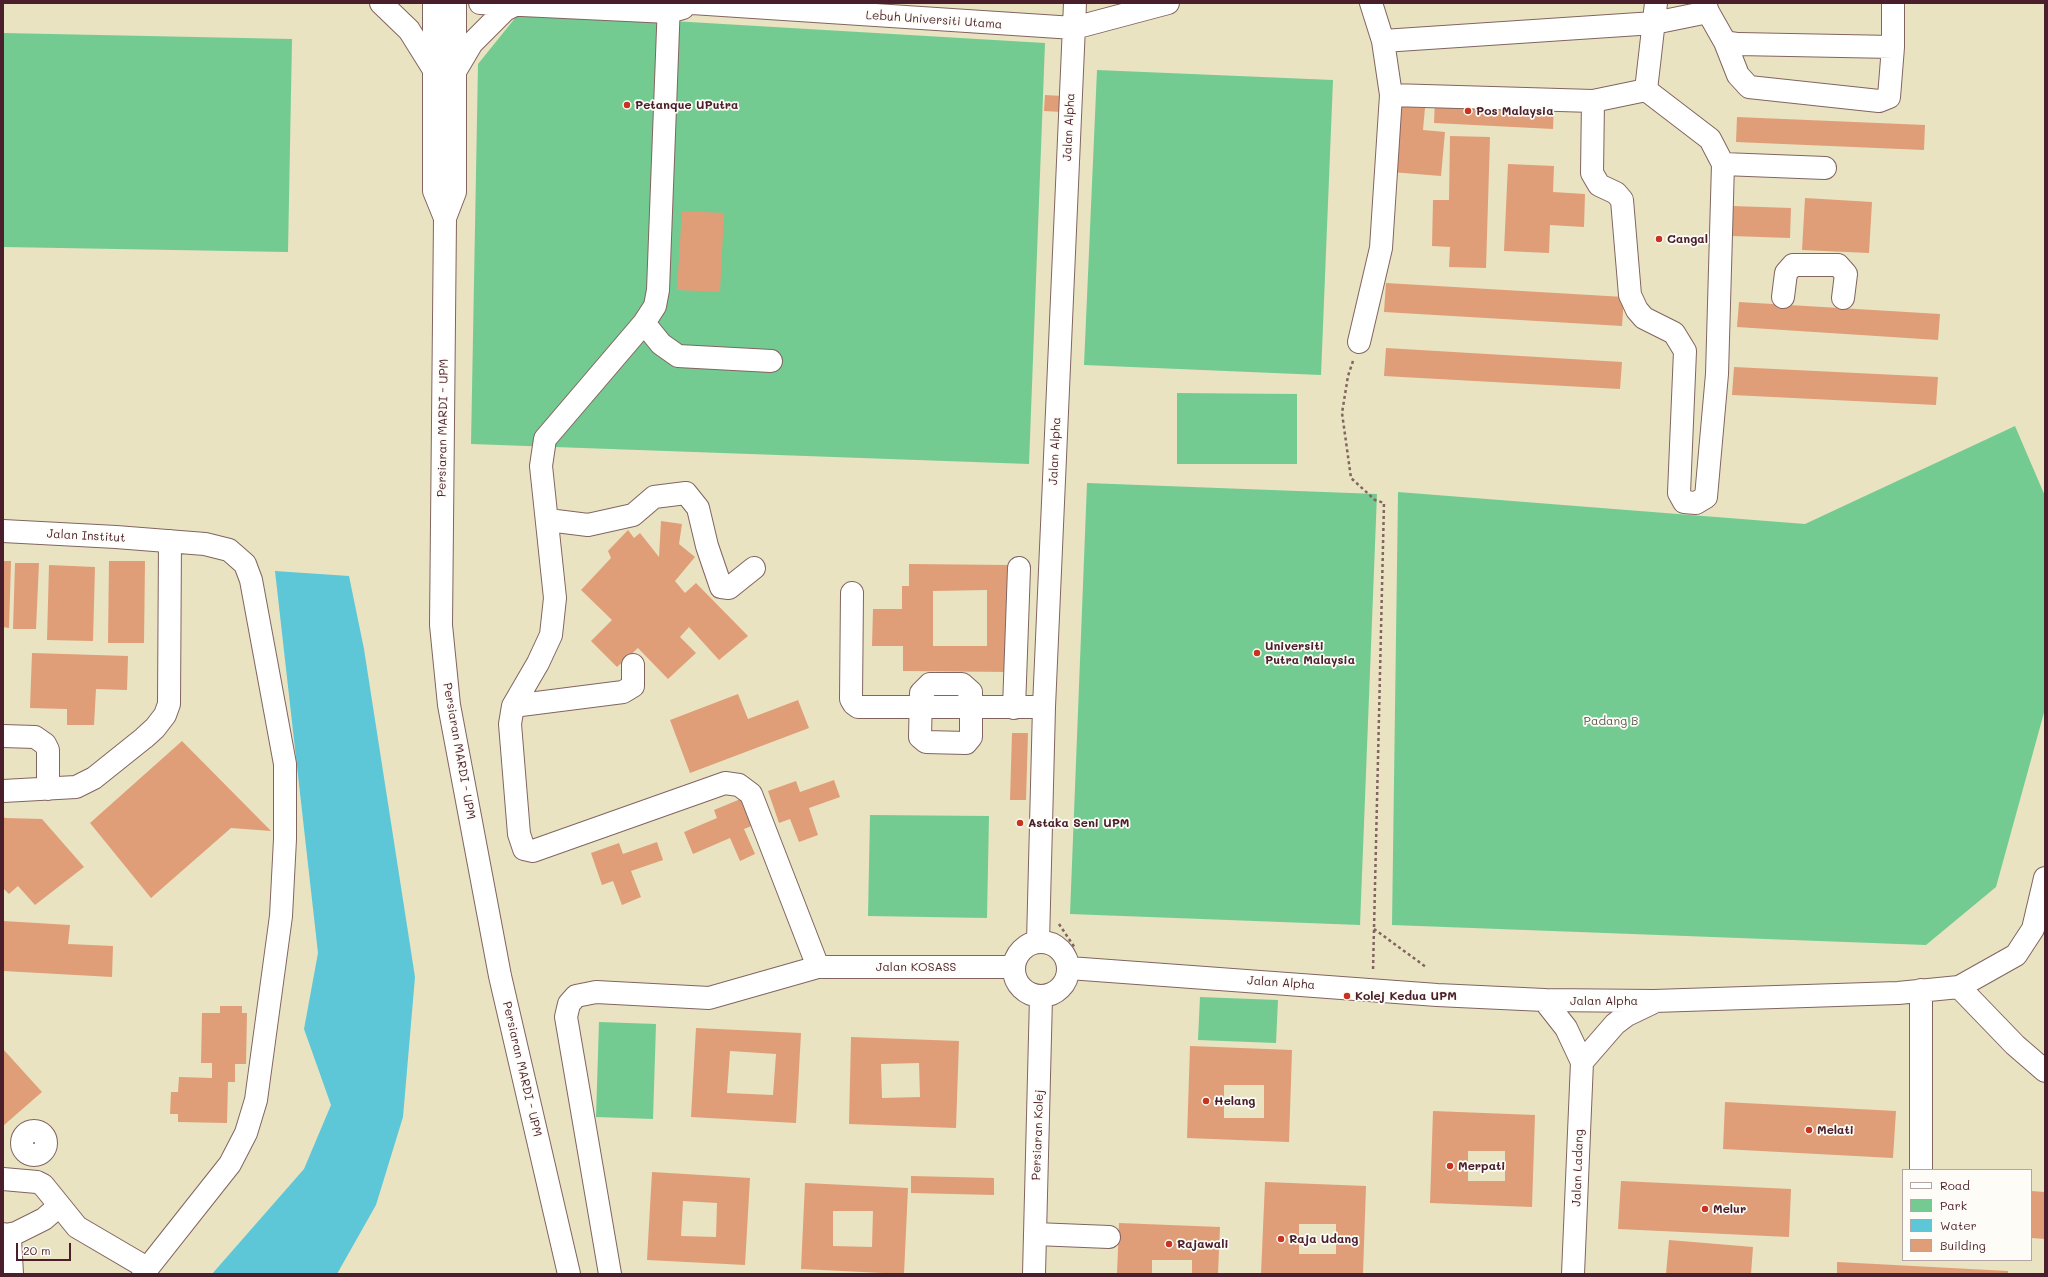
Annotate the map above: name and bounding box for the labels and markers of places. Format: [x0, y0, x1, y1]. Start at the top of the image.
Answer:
place label: Petanque UPutra [635, 98, 738, 112]
marker: Petanque UPutra [622, 100, 632, 110]
place label: Pos Malaysia [1476, 104, 1554, 118]
marker: Pos Malaysia [1463, 106, 1473, 116]
place label: Cangal [1667, 232, 1708, 246]
marker: Cangal [1654, 234, 1664, 244]
place label: Universiti Putra Malaysia [1265, 639, 1355, 667]
marker: Universiti Putra Malaysia [1252, 648, 1262, 658]
place label: Astaka Seni UPM [1028, 816, 1130, 830]
marker: Astaka Seni UPM [1015, 818, 1025, 828]
place label: Kolej Kedua UPM [1355, 989, 1457, 1003]
marker: Kolej Kedua UPM [1342, 991, 1352, 1001]
place label: Helang [1214, 1094, 1255, 1108]
marker: Helang [1201, 1096, 1211, 1106]
place label: Melati [1817, 1123, 1854, 1137]
marker: Melati [1804, 1125, 1814, 1135]
place label: Merpati [1458, 1159, 1505, 1173]
marker: Merpati [1445, 1161, 1455, 1171]
place label: Melur [1713, 1202, 1746, 1216]
marker: Melur [1700, 1204, 1710, 1214]
place label: Raja Udang [1289, 1232, 1358, 1246]
marker: Raja Udang [1276, 1234, 1286, 1244]
place label: Rajawali [1177, 1237, 1228, 1251]
marker: Rajawali [1164, 1239, 1174, 1249]

